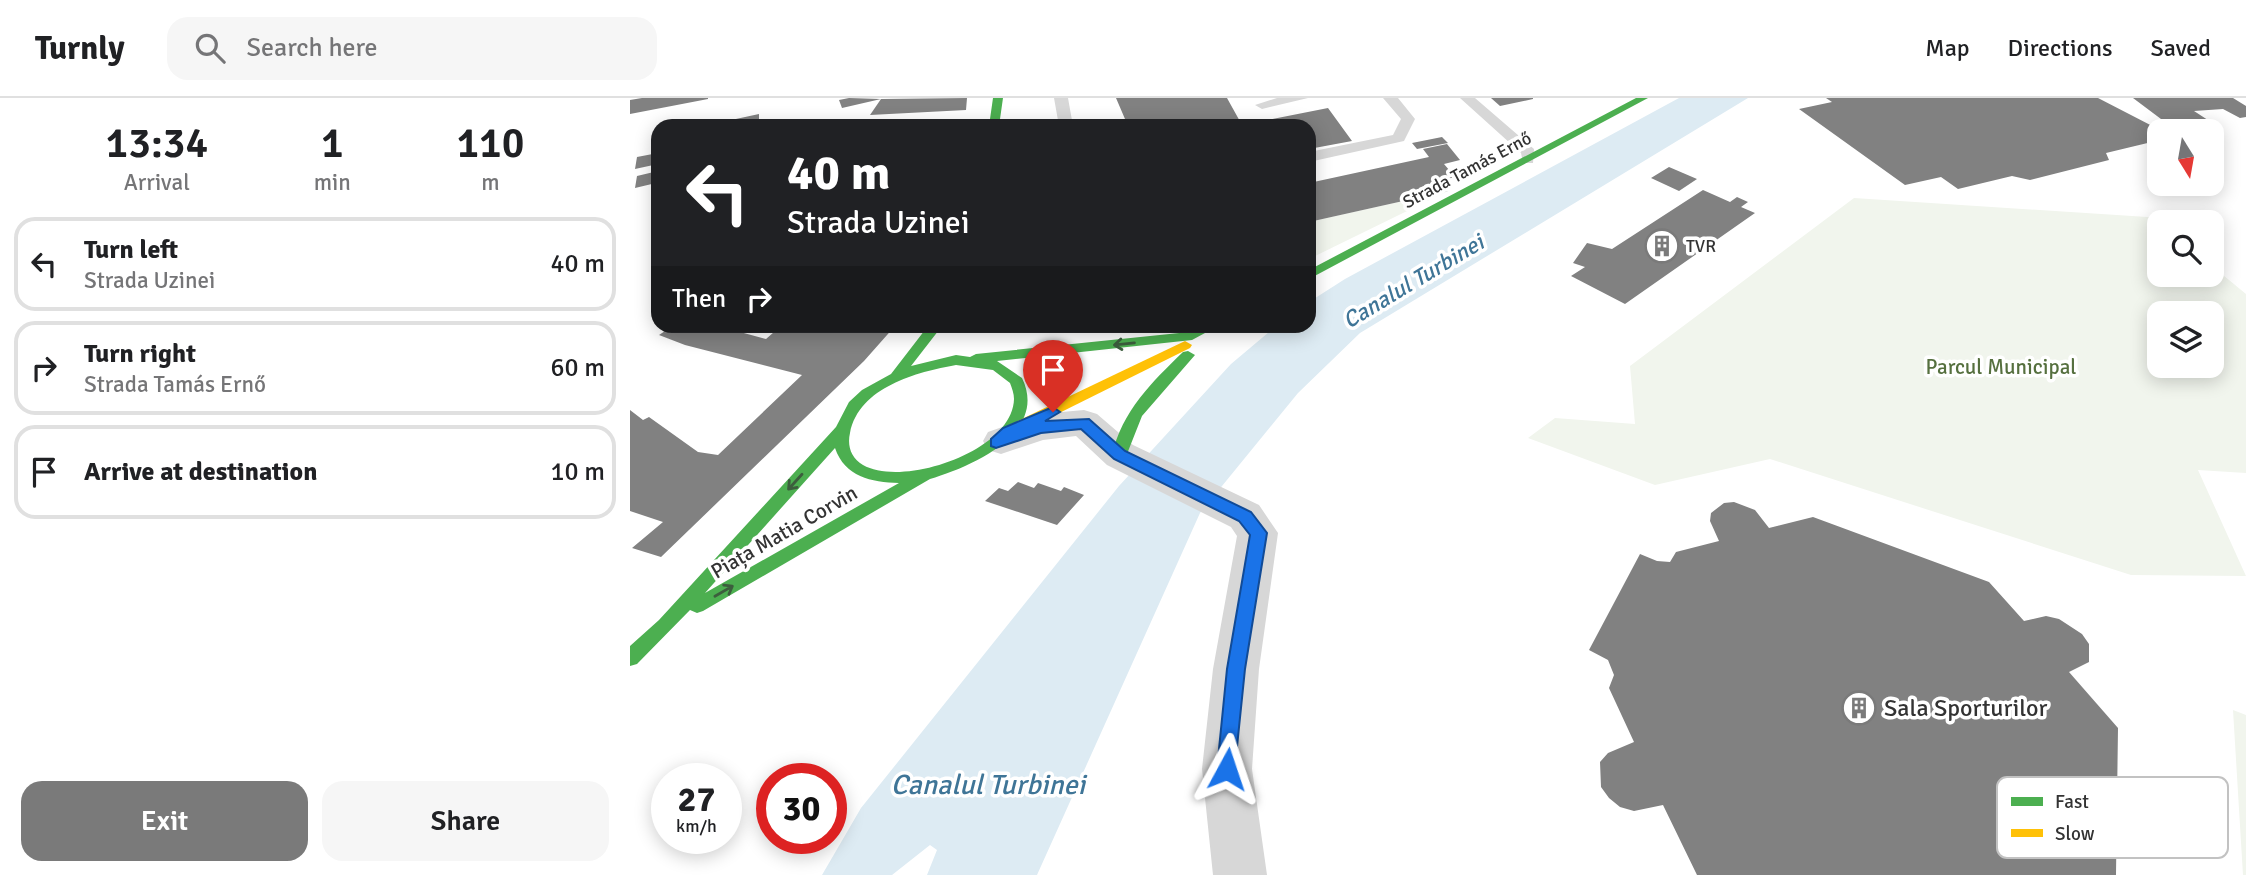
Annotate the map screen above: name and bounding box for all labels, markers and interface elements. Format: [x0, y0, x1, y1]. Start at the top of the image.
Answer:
search box [167, 17, 657, 80]
text: Turnly [35, 28, 125, 69]
icon: search [191, 29, 229, 67]
text: Search here [247, 32, 378, 64]
text: Map [1925, 33, 1970, 63]
text: Directions [2008, 33, 2113, 63]
text: Saved [2151, 33, 2211, 63]
text: 13:34 [106, 118, 208, 169]
text: 1 [321, 118, 344, 169]
text: 110 [456, 118, 524, 169]
north arrow [2147, 119, 2224, 196]
map controls [2147, 119, 2224, 378]
street label: Strada Tamás Ernő [1399, 127, 1535, 213]
text: 40 m [787, 143, 890, 203]
icon: left [672, 147, 763, 238]
text: Arrival [124, 168, 190, 197]
text: min [314, 168, 351, 197]
text: m [481, 168, 500, 197]
text: Strada Uzinei [787, 203, 970, 242]
button: search [2147, 210, 2224, 287]
water label: Canalul Turbinei [1337, 226, 1491, 335]
building icon: TVR [1643, 227, 1681, 265]
text: Turn left [84, 234, 178, 266]
place label: TVR [1686, 235, 1716, 257]
icon: left [25, 245, 63, 283]
text: 40 m [550, 248, 605, 280]
text: Strada Uzinei [84, 266, 215, 295]
icon: right [740, 280, 778, 318]
text: Then [672, 283, 726, 315]
button: layers [2147, 301, 2224, 378]
text: Turn right [84, 338, 196, 370]
one-way arrow [1114, 338, 1136, 351]
pin [1023, 340, 1083, 412]
icon: right [25, 349, 63, 387]
icon: arrive [1034, 351, 1072, 389]
text: 60 m [550, 352, 605, 384]
park label: Parcul Municipal [1926, 354, 2076, 380]
text: Strada Tamás Ernő [84, 370, 266, 399]
icon: arrive [25, 453, 63, 491]
text: Arrive at destination [84, 456, 317, 488]
text: 10 m [550, 456, 605, 488]
one-way arrow [787, 473, 803, 491]
street label: Piața Matia Corvin [706, 480, 862, 584]
one-way arrow [713, 584, 734, 597]
building icon: Sala Sporturilor [1840, 689, 1878, 727]
place label: Sala Sporturilor [1884, 693, 2047, 723]
position arrow [1190, 732, 1264, 806]
speed limit sign: 30 [756, 763, 847, 854]
water label: Canalul Turbinei [891, 768, 1088, 802]
legend [1997, 777, 2228, 858]
text: 27 [678, 778, 715, 821]
button: Exit [21, 781, 308, 861]
button: Share [322, 781, 609, 861]
text: Fast [2055, 790, 2089, 814]
text: km/h [676, 815, 717, 837]
text: Slow [2055, 822, 2095, 846]

